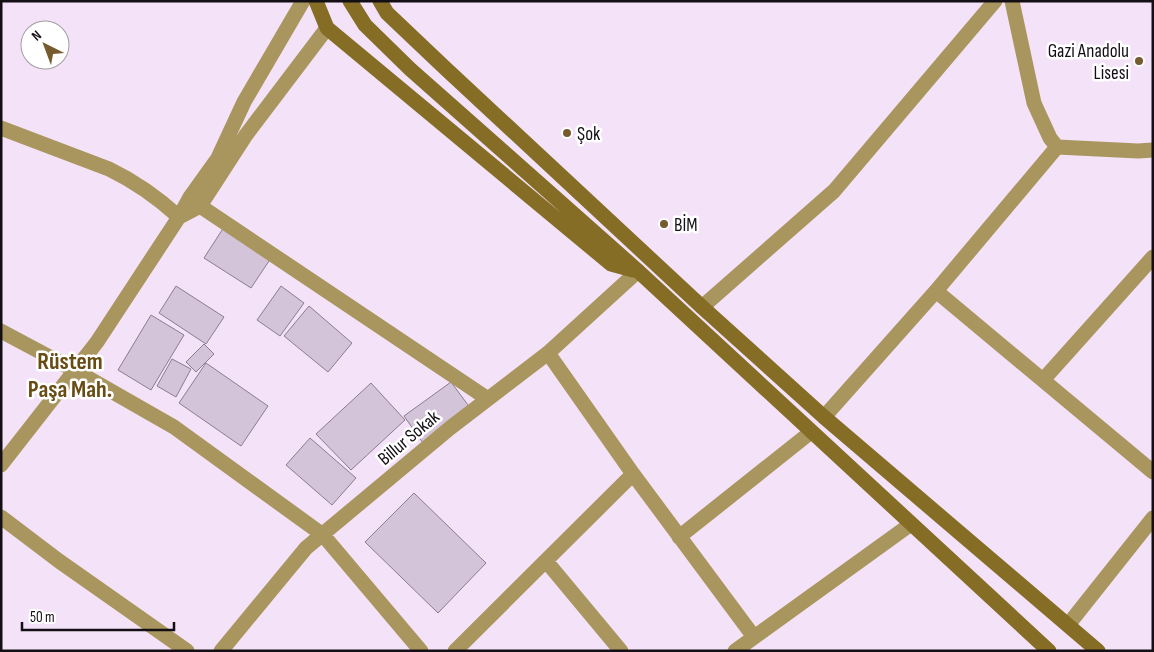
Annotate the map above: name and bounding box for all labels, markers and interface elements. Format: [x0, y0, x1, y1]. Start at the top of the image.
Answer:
north arrow [20, 20, 70, 70]
text: N [28, 27, 45, 45]
place label: Gazi Anadolu Lisesi [1048, 40, 1129, 85]
marker: Gazi Anadolu Lisesi [1133, 55, 1145, 67]
place label: Şok [577, 123, 601, 146]
marker: Şok [561, 127, 573, 139]
place label: BİM [674, 214, 698, 237]
marker: BİM [658, 218, 670, 230]
district label: Rüstem Paşa Mah. [28, 347, 112, 404]
street label: Billur Sokak [373, 405, 445, 471]
scale bar [22, 600, 175, 632]
text: 50 m [30, 608, 55, 627]

